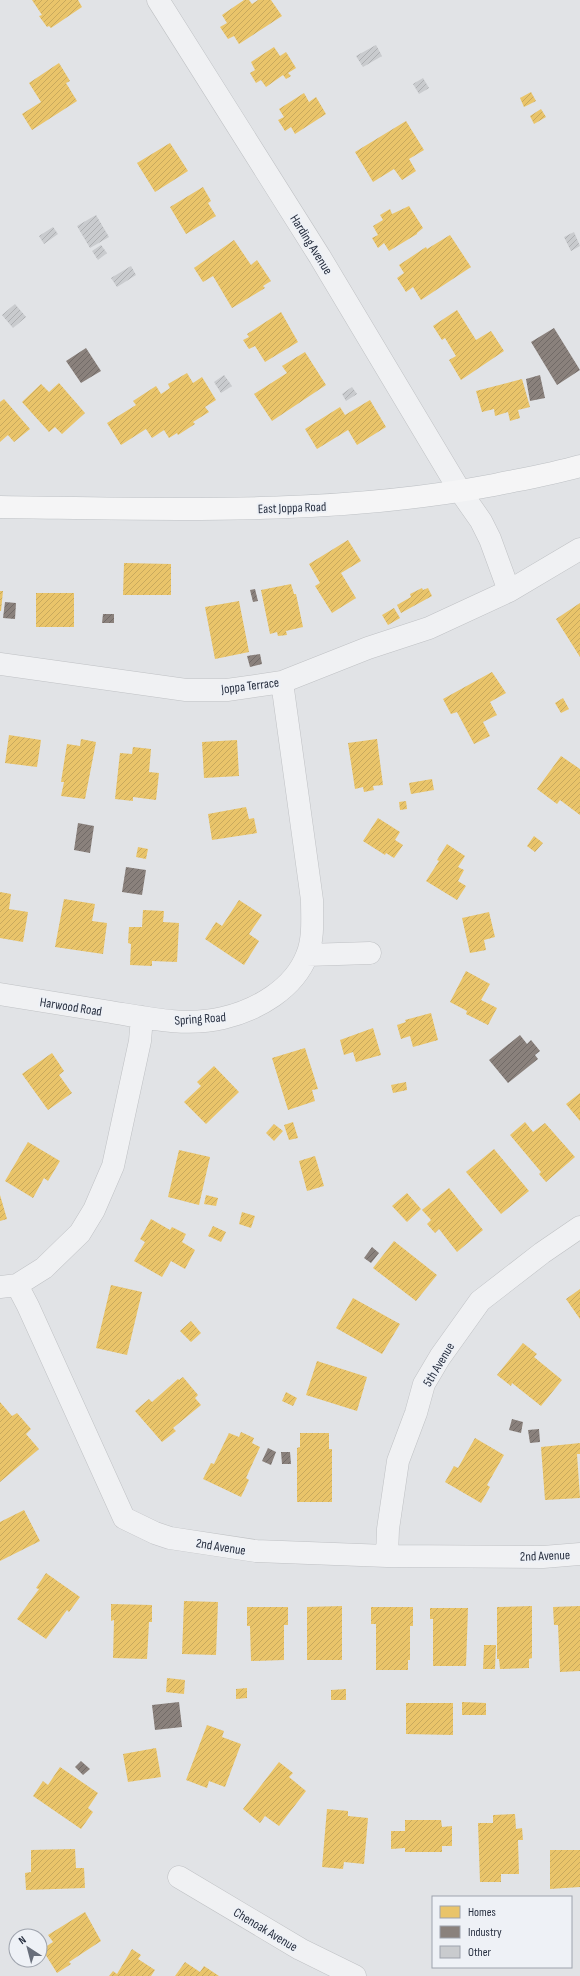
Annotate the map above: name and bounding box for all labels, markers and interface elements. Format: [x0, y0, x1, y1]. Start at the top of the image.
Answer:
street label: Harding Avenue [286, 212, 336, 277]
street label: East Joppa Road [258, 499, 326, 517]
street label: Joppa Terrace [219, 675, 280, 698]
street label: Harwood Road [39, 994, 103, 1020]
street label: Spring Road [174, 1009, 226, 1029]
street label: 5th Avenue [419, 1340, 458, 1389]
street label: 2nd Avenue [195, 1535, 247, 1559]
street label: 2nd Avenue [520, 1547, 570, 1565]
legend [432, 1896, 572, 1968]
street label: Chenoak Avenue [231, 1904, 300, 1955]
text: Homes [468, 1905, 496, 1920]
text: Industry [468, 1925, 502, 1940]
north arrow [8, 1928, 48, 1968]
text: N [16, 1933, 29, 1947]
text: Other [468, 1945, 492, 1960]

